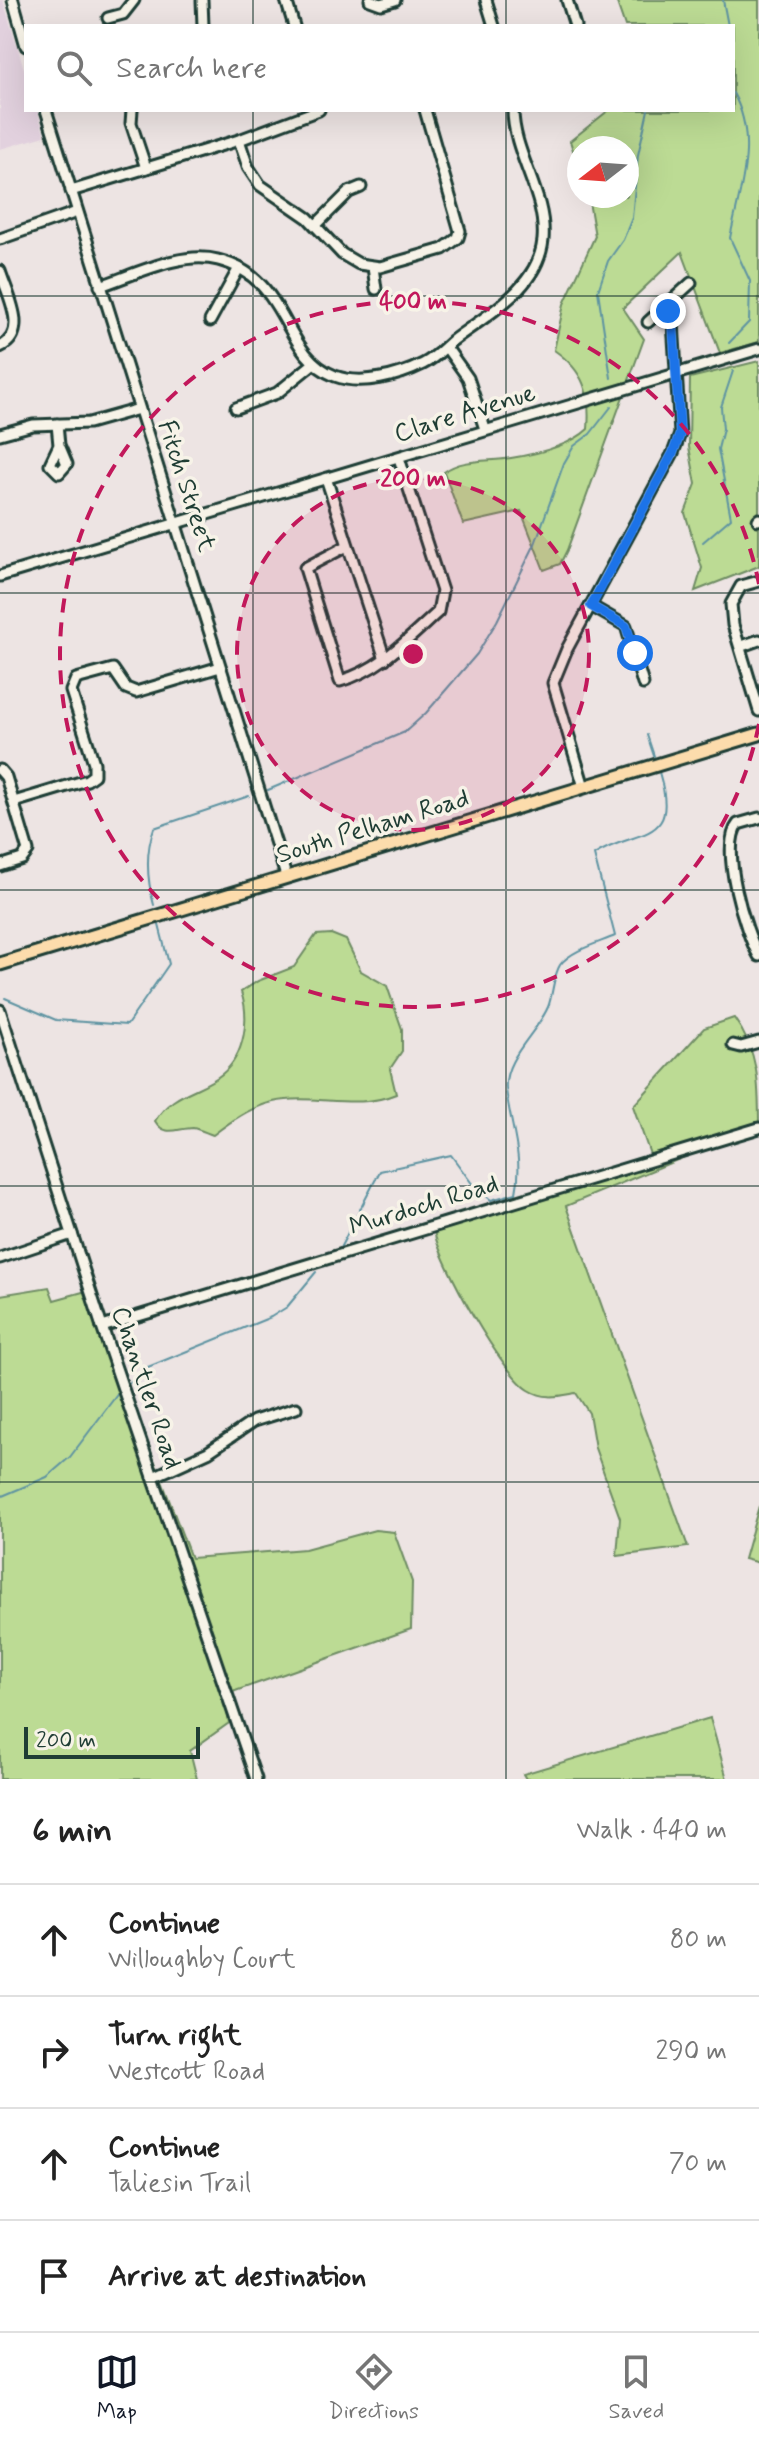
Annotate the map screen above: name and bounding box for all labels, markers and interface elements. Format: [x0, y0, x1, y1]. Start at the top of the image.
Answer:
search box [24, 24, 735, 112]
icon: search [52, 46, 96, 90]
text: Search here [116, 49, 267, 88]
north arrow [567, 136, 639, 208]
text: 400 m [379, 287, 447, 318]
route end [650, 293, 686, 329]
street label: Clare Avenue [390, 376, 540, 452]
street label: Fitch Street [149, 416, 223, 556]
text: 200 m [380, 464, 446, 495]
route start [617, 635, 653, 671]
centre of rings [399, 640, 427, 668]
street label: South Pelham Road [273, 782, 473, 872]
street label: Murdoch Road [345, 1167, 503, 1245]
street label: Chantler Road [102, 1302, 190, 1474]
scale bar [24, 1723, 200, 1759]
text: 200 m [36, 1727, 96, 1755]
text: 6 min [32, 1809, 112, 1854]
text: Walk · 440 m [577, 1814, 727, 1848]
text: Continue [108, 1904, 220, 1943]
icon: ahead [32, 1918, 76, 1962]
text: 80 m [670, 1923, 727, 1957]
text: Willoughby Court [108, 1943, 296, 1977]
text: Turn right [108, 2016, 241, 2055]
icon: right [32, 2030, 76, 2074]
text: 290 m [655, 2035, 727, 2069]
text: Westcott Road [108, 2055, 265, 2089]
text: Continue [108, 2128, 220, 2167]
icon: ahead [32, 2142, 76, 2186]
text: 70 m [669, 2147, 727, 2181]
text: Taliesin Trail [108, 2167, 251, 2201]
icon: arrive [32, 2254, 76, 2298]
text: Arrive at destination [108, 2257, 366, 2296]
tab: Map [95, 2350, 139, 2426]
tab: Directions [328, 2350, 419, 2426]
tab: Saved [609, 2350, 664, 2426]

